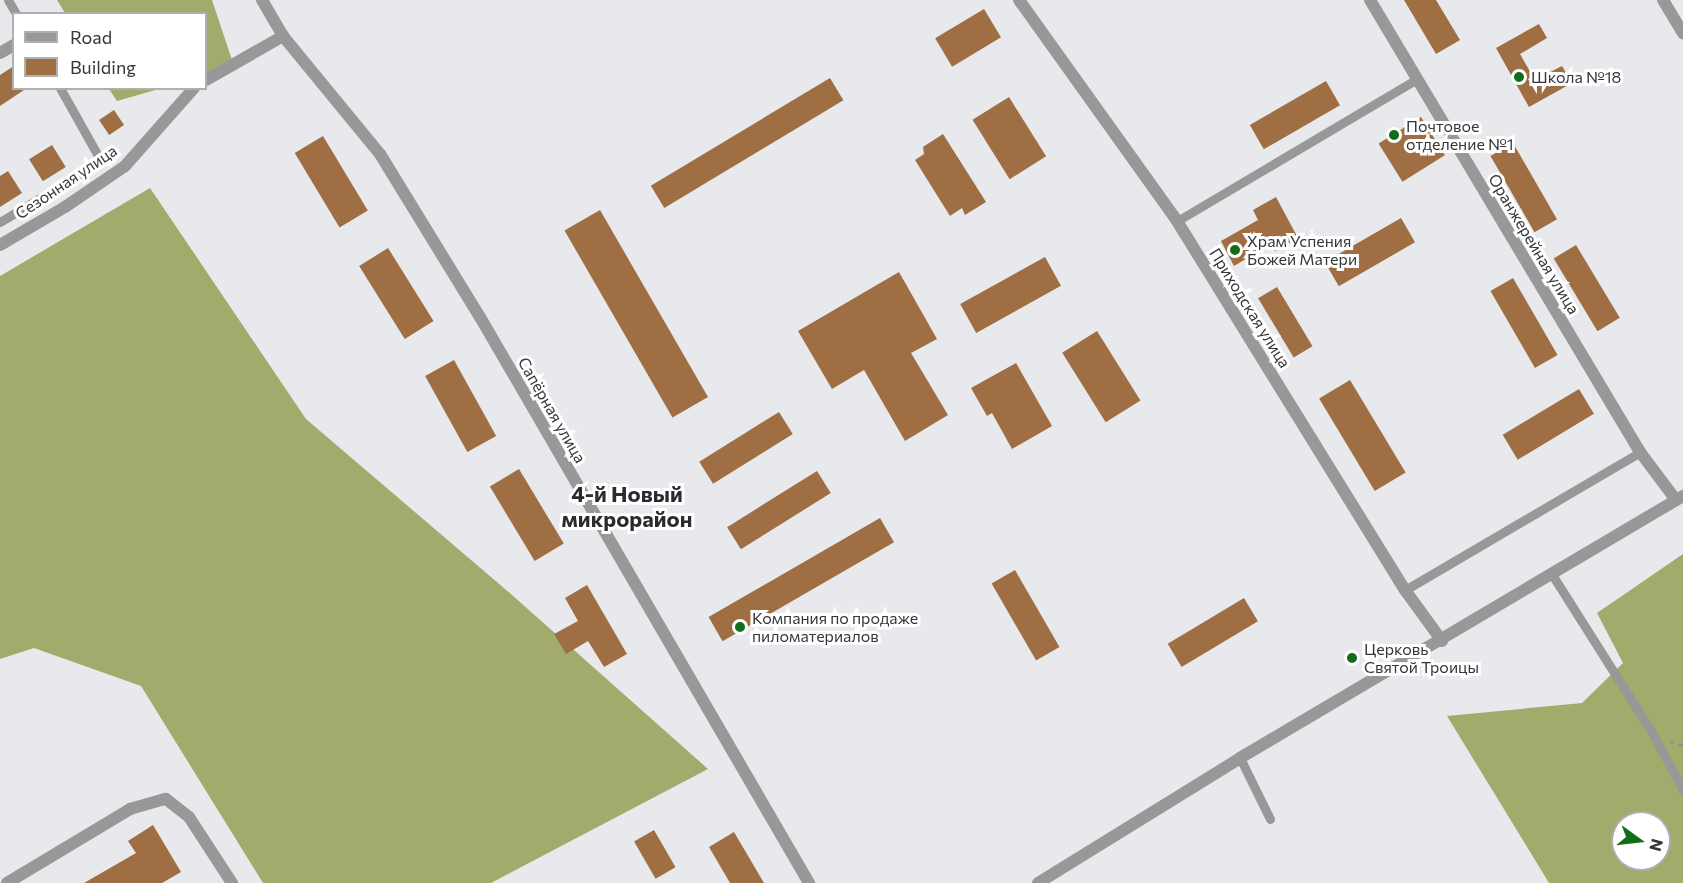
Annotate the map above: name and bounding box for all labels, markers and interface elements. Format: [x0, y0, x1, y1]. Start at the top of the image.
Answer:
legend [12, 12, 207, 90]
text: Road [70, 26, 112, 48]
text: Building [70, 56, 136, 78]
place label: Школа №18 [1531, 67, 1621, 87]
marker: Школа №18 [1512, 70, 1526, 84]
place label: Почтовое отделение №1 [1406, 116, 1514, 154]
marker: Почтовое отделение №1 [1387, 128, 1401, 142]
street label: Сезонная улица [12, 141, 120, 223]
street label: Оранжерейная улица [1485, 170, 1583, 318]
place label: Храм Успения Божей Матери [1247, 231, 1357, 269]
marker: Храм Успения Божей Матери [1228, 243, 1242, 257]
street label: Приходская улица [1205, 245, 1295, 371]
street label: Сапёрная улица [514, 354, 590, 466]
district label: 4-й Новый микрорайон [562, 480, 692, 532]
place label: Компания по продаже пиломатериалов [752, 608, 918, 646]
marker: Компания по продаже пиломатериалов [733, 620, 747, 634]
place label: Церковь Святой Троицы [1364, 639, 1479, 677]
marker: Церковь Святой Троицы [1345, 651, 1359, 665]
north arrow [1611, 811, 1671, 871]
text: N [1646, 837, 1668, 854]

